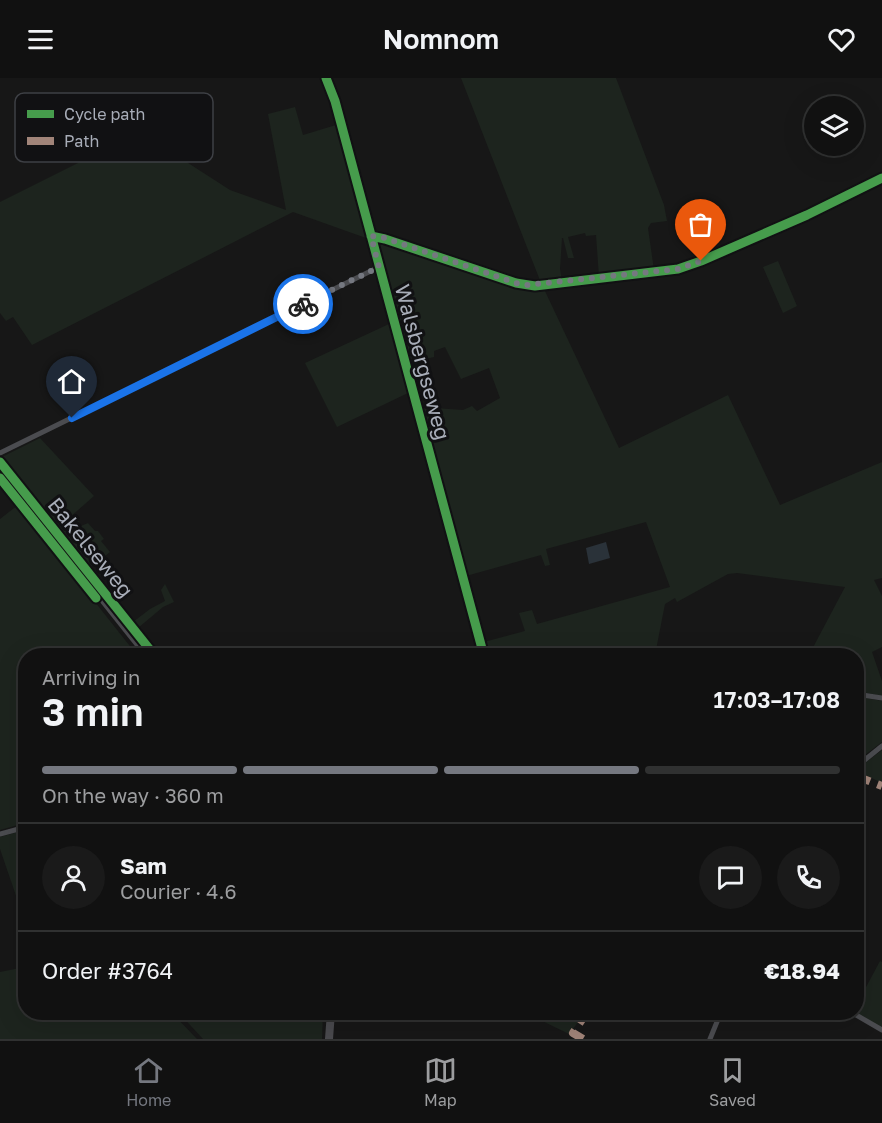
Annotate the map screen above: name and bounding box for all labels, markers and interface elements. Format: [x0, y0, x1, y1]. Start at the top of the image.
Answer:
icon: menu [24, 23, 57, 56]
text: Nomnom [383, 23, 499, 55]
icon: heart [825, 23, 858, 56]
legend [15, 93, 213, 162]
map controls [804, 96, 864, 156]
button: layers [804, 96, 864, 156]
text: Cycle path [64, 104, 145, 124]
text: Path [64, 131, 99, 151]
pin [675, 199, 726, 261]
icon: bag [684, 208, 717, 241]
courier [273, 274, 333, 334]
street label: Walsbergseweg [390, 281, 456, 443]
icon: bike [287, 288, 320, 321]
pin [46, 356, 97, 418]
icon: home [55, 365, 88, 398]
street label: Bakelseweg [43, 492, 139, 602]
text: Arriving in [42, 665, 140, 689]
text: 17:03–17:08 [714, 686, 840, 713]
text: 3 min [42, 688, 144, 735]
text: On the way · 360 m [42, 783, 224, 807]
button: person [42, 846, 105, 909]
button: chat [699, 846, 762, 909]
button: phone [777, 846, 840, 909]
text: Sam [120, 852, 167, 879]
text: Courier · 4.6 [120, 879, 237, 903]
text: Order #3764 [42, 957, 173, 984]
text: €18.94 [764, 957, 840, 984]
tab: Home [126, 1054, 171, 1110]
tab: Map [424, 1054, 457, 1110]
tab: Saved [709, 1054, 756, 1110]

